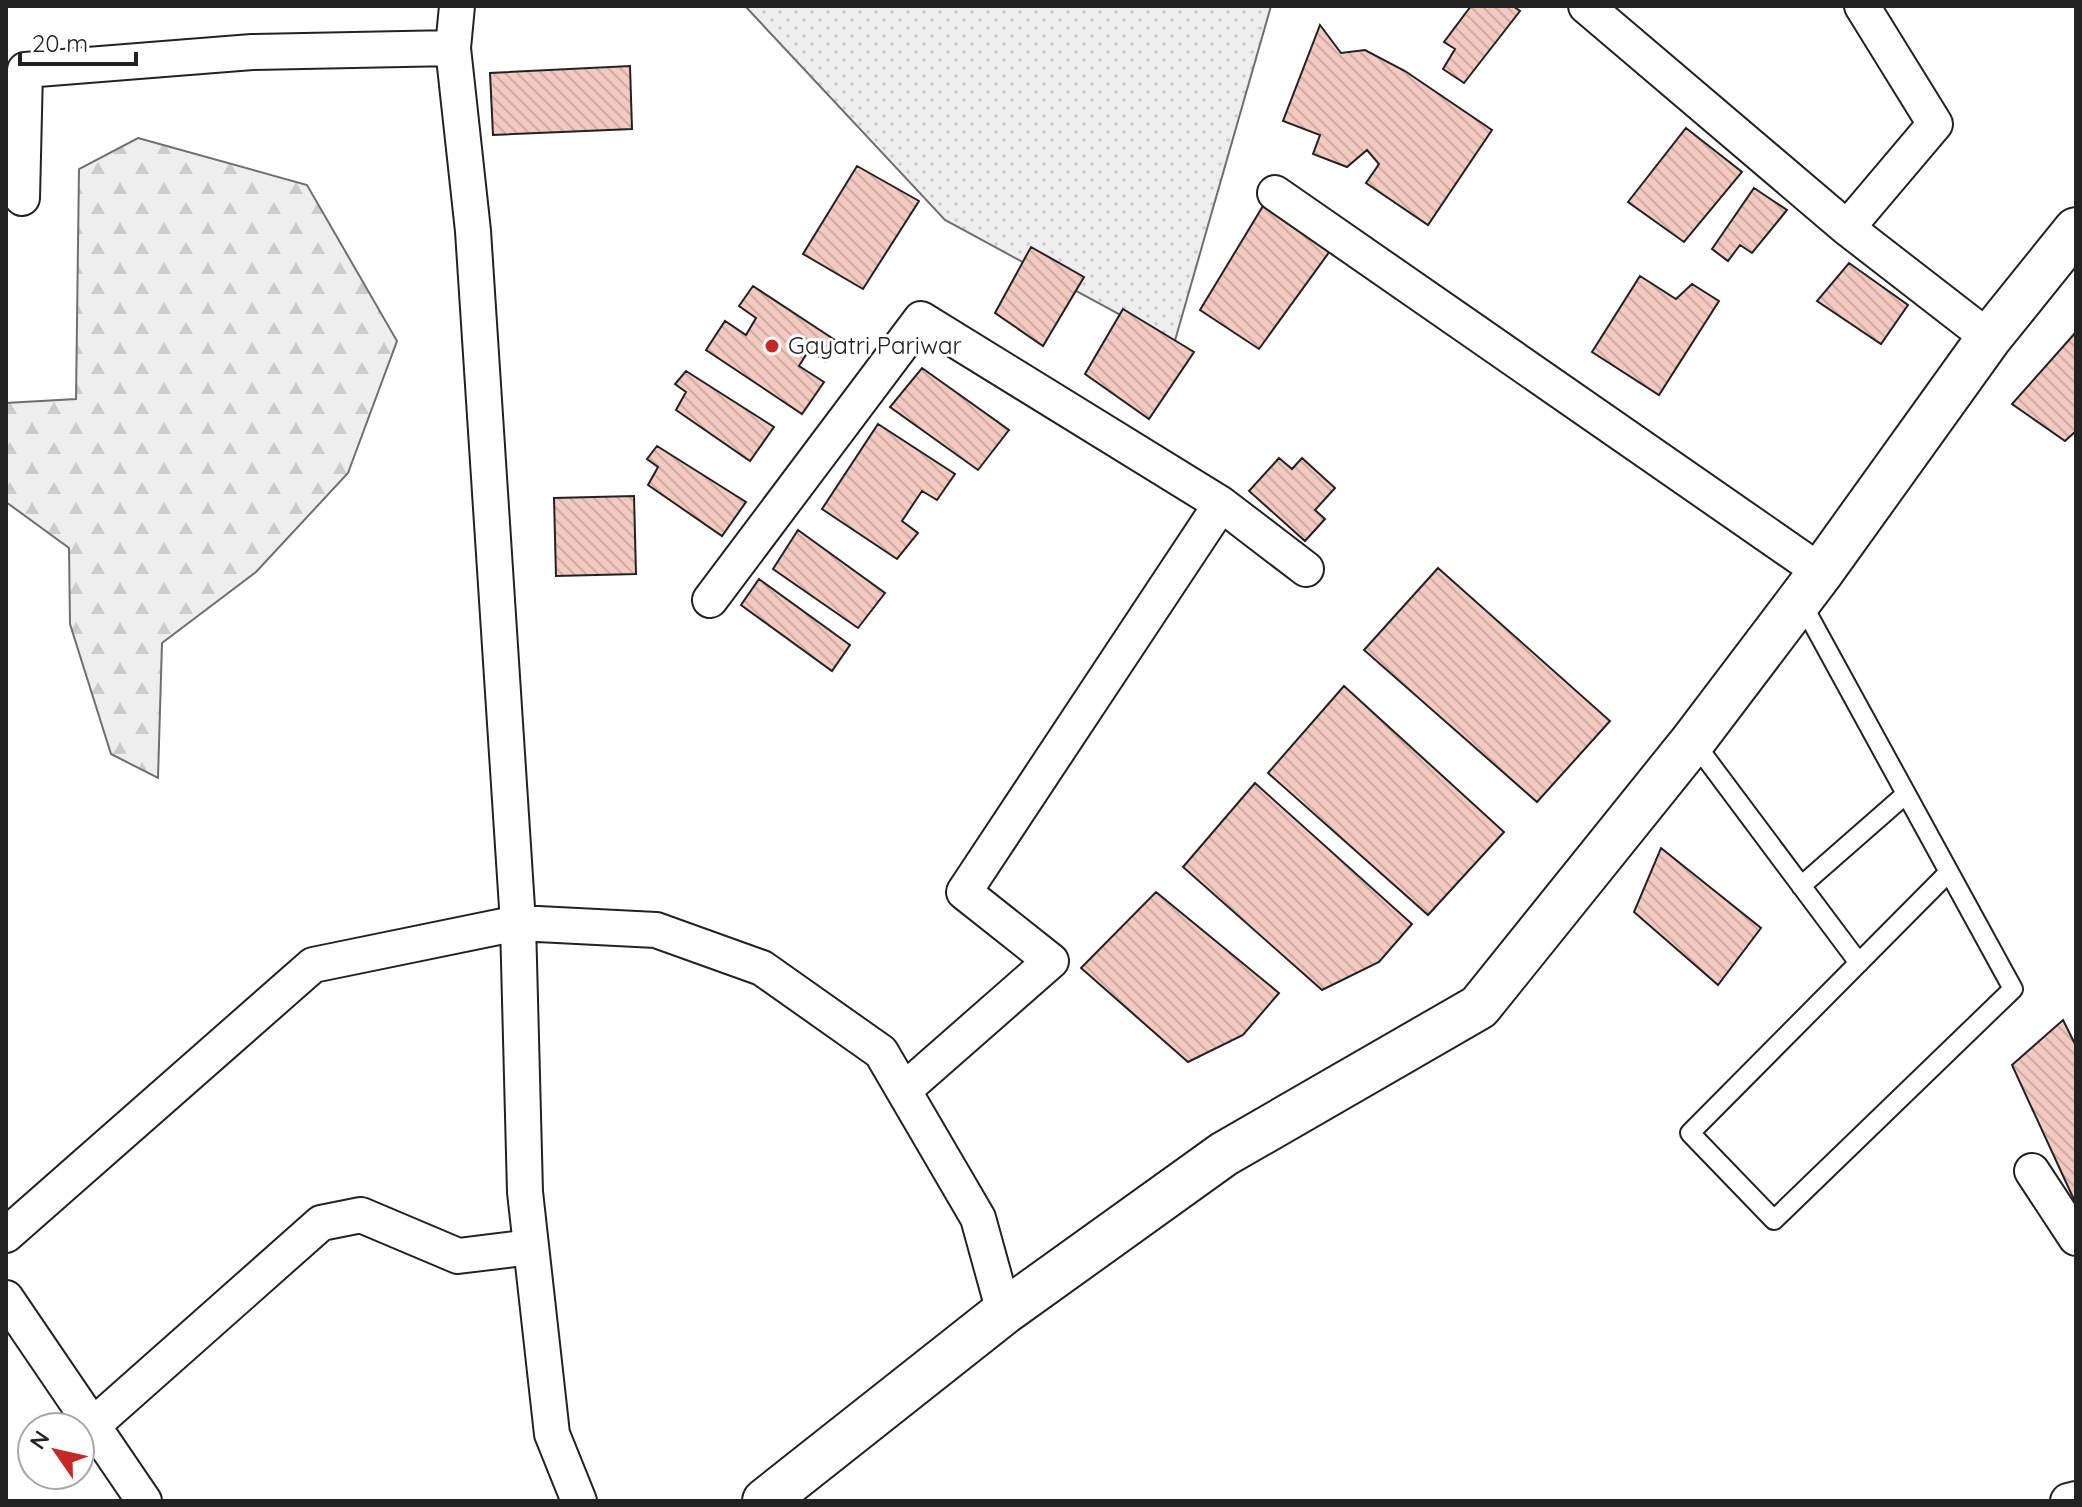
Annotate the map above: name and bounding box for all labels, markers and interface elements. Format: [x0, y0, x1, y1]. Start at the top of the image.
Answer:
scale bar [20, 16, 136, 66]
text: 20 m [32, 28, 88, 58]
place label: Gayatri Pariwar [788, 330, 962, 360]
marker: Gayatri Pariwar [763, 337, 781, 355]
north arrow [16, 1411, 96, 1491]
text: N [23, 1425, 56, 1454]

